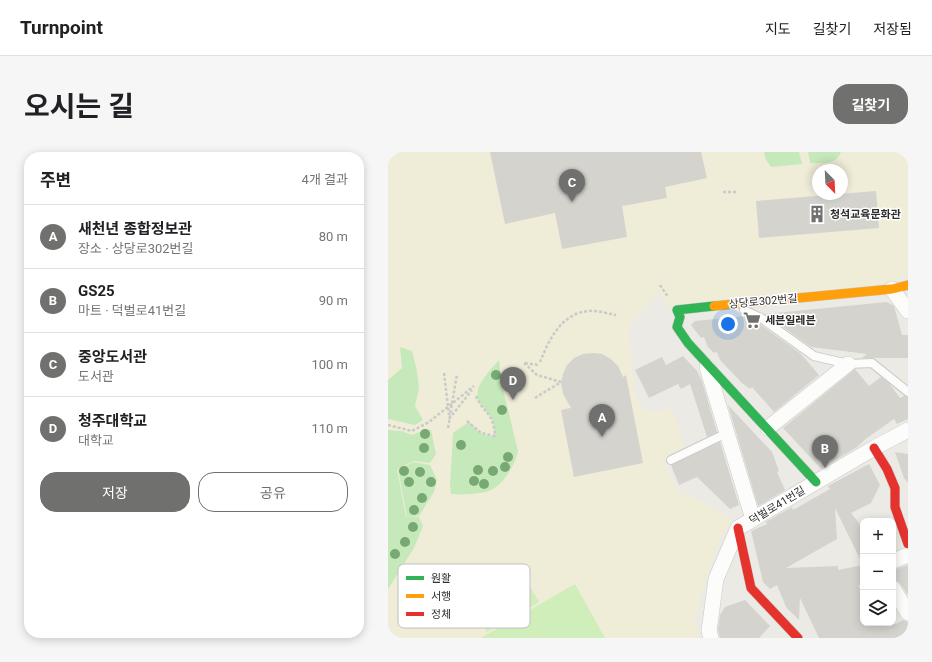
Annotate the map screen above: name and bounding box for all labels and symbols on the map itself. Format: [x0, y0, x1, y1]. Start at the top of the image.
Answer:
north arrow [812, 164, 848, 200]
pin: C [559, 169, 585, 202]
building icon: 청석교육문화관 [807, 204, 827, 224]
place label: 청석교육문화관 [830, 208, 901, 221]
street label: 상당로302번길 [728, 292, 798, 311]
supermarket icon: 세븐일레븐 [742, 310, 762, 330]
your location [718, 314, 738, 334]
place label: 세븐일레븐 [765, 314, 816, 327]
pin: D [500, 367, 526, 400]
pin: A [589, 404, 615, 437]
pin: B [812, 435, 838, 468]
street label: 덕벌로41번길 [747, 484, 808, 527]
legend [398, 564, 530, 628]
text: 원활 [431, 572, 451, 585]
text: 서행 [431, 590, 451, 603]
text: 정체 [431, 608, 451, 621]

